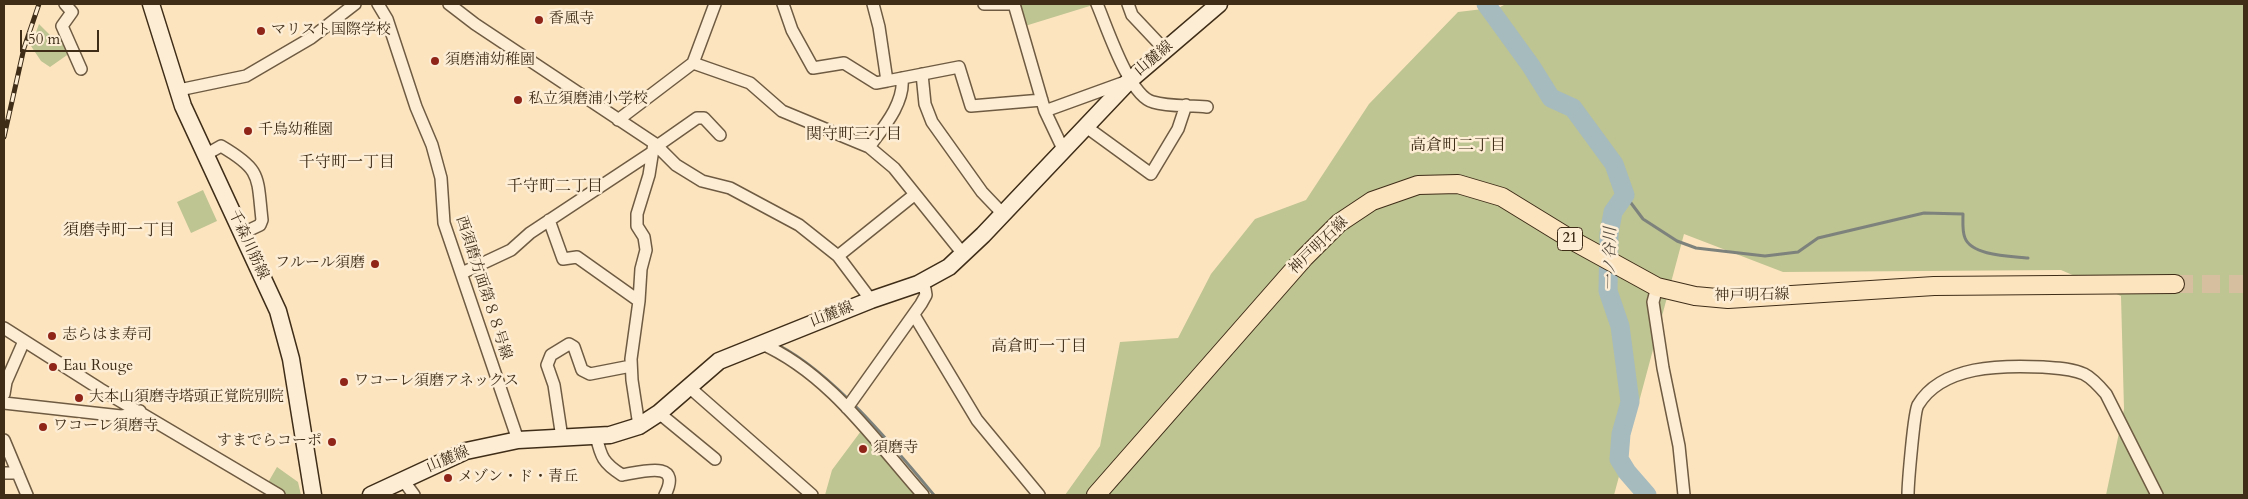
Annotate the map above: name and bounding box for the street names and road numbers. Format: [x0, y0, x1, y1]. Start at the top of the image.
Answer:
street label: 山麓線 [1131, 38, 1177, 80]
street label: 千森川筋線 [224, 207, 272, 283]
street label: 神戸明石線 [1286, 213, 1352, 279]
street label: 西須磨方面第８８号線 [451, 214, 515, 362]
road number: 21 [1558, 228, 1582, 250]
street label: 神戸明石線 [1714, 286, 1790, 306]
street label: 山麓線 [808, 299, 856, 331]
street label: 山麓線 [424, 443, 472, 477]

